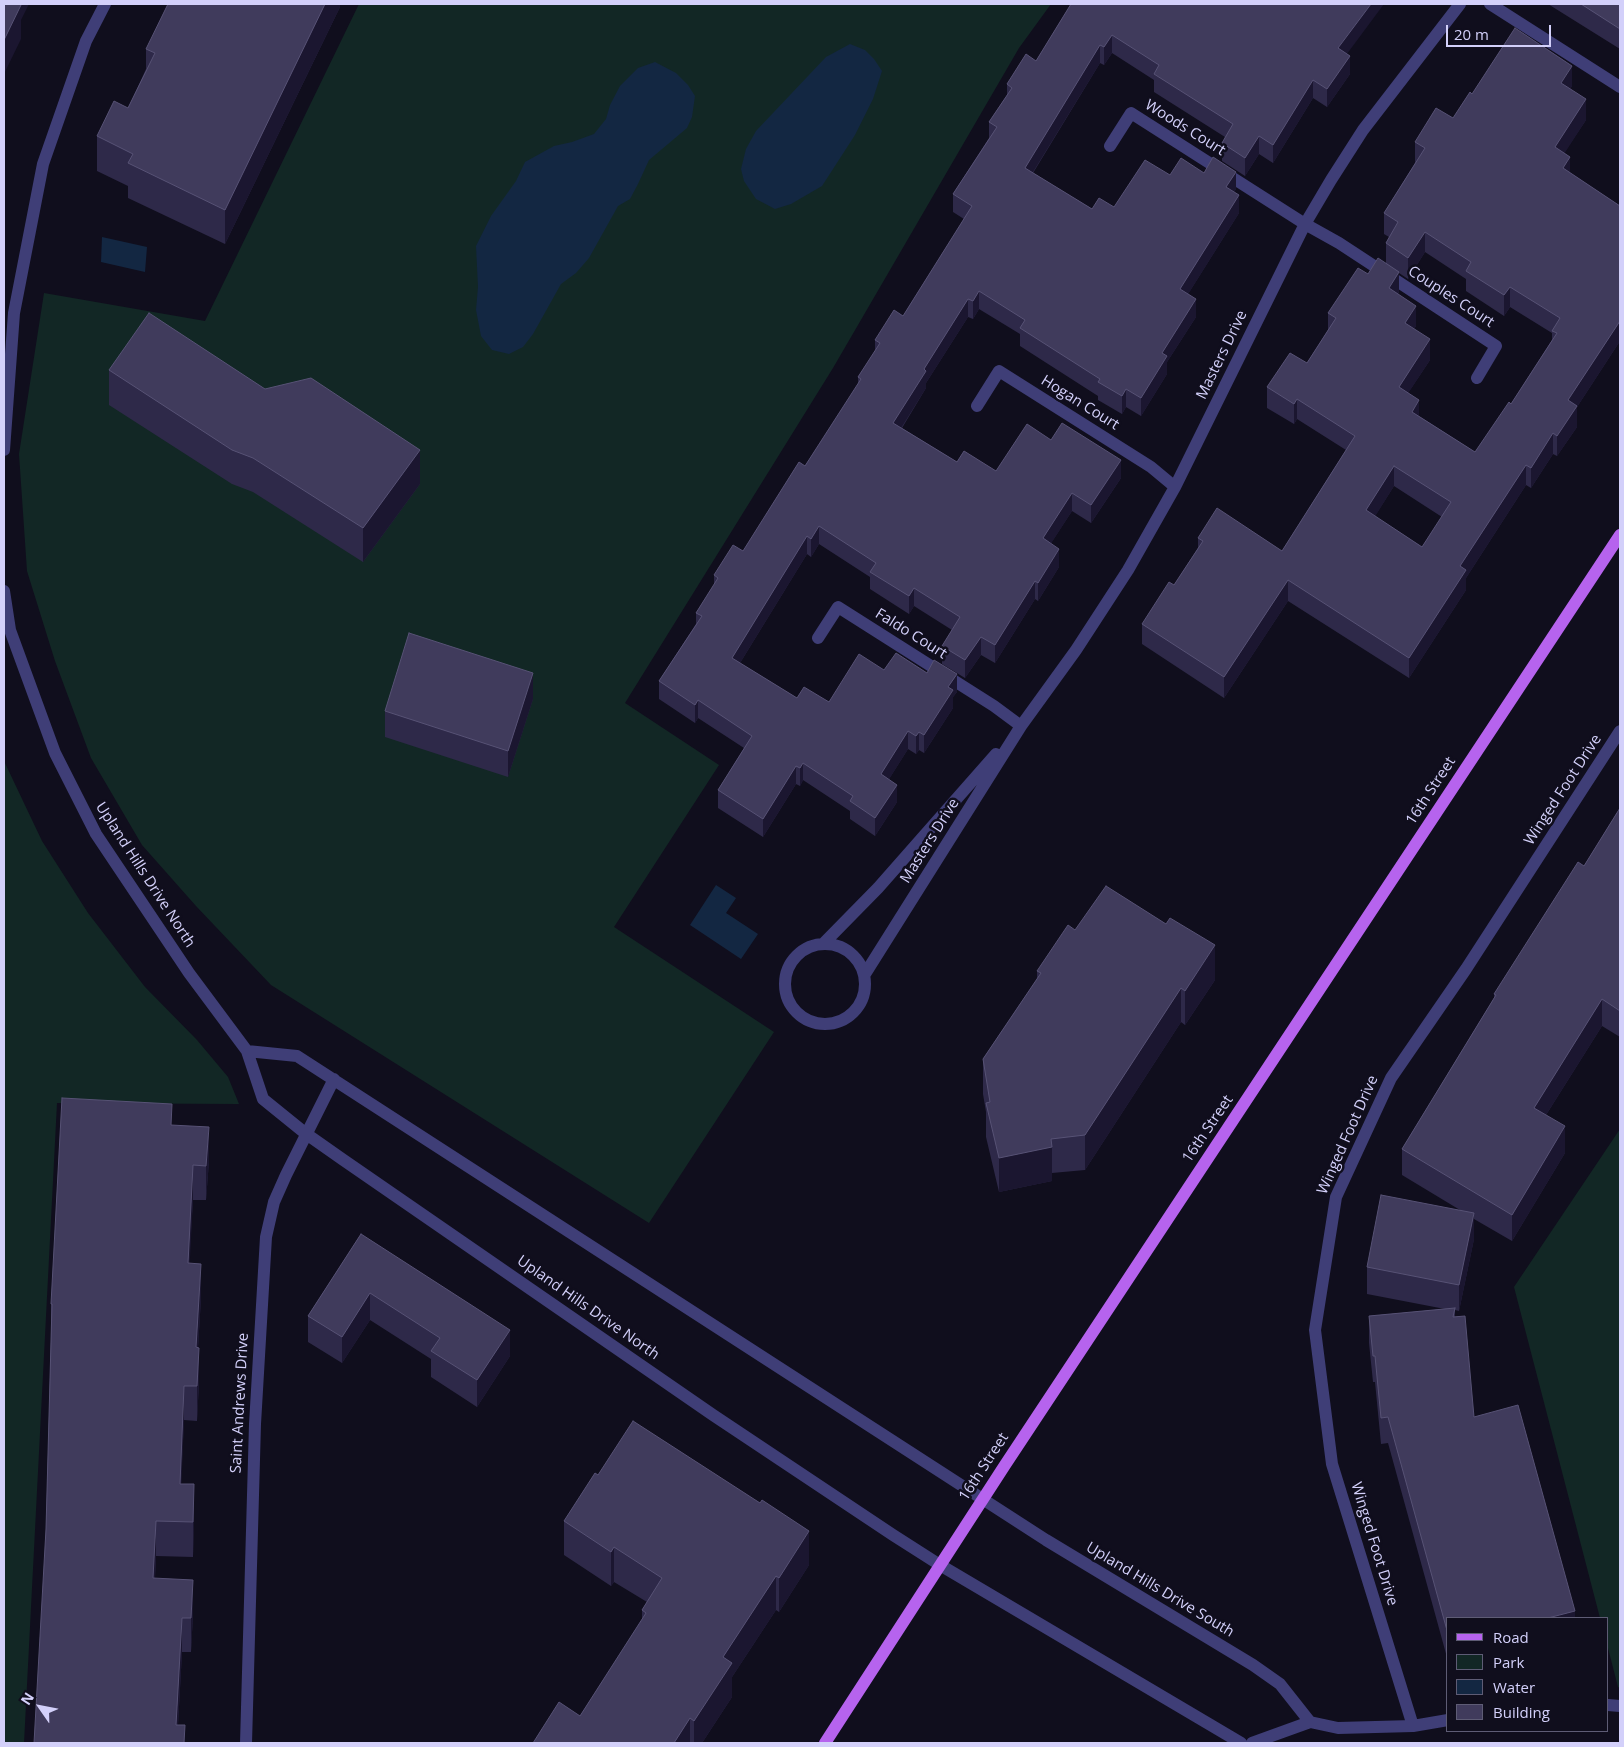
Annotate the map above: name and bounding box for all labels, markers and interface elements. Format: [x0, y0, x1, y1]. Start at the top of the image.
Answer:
scale bar [1449, 15, 1554, 47]
text: 20 m [1454, 24, 1489, 44]
street label: Woods Court [1142, 96, 1228, 160]
street label: Couples Court [1404, 262, 1498, 332]
street label: Masters Drive [1193, 308, 1251, 402]
street label: Hogan Court [1038, 372, 1122, 434]
street label: Faldo Court [872, 605, 950, 663]
street label: Winged Foot Drive [1521, 731, 1605, 849]
street label: 16th Street [1402, 754, 1460, 828]
street label: Masters Drive [897, 795, 963, 887]
street label: Upland Hills Drive North [91, 799, 199, 951]
street label: Winged Foot Drive [1314, 1073, 1382, 1197]
street label: 16th Street [1179, 1092, 1237, 1166]
street label: Upland Hills Drive North [513, 1252, 663, 1364]
street label: Saint Andrews Drive [227, 1332, 253, 1474]
street label: 16th Street [955, 1430, 1013, 1504]
street label: Winged Foot Drive [1347, 1480, 1401, 1608]
street label: Upland Hills Drive South [1083, 1539, 1237, 1641]
legend [1446, 1617, 1609, 1732]
text: Road [1493, 1627, 1529, 1647]
text: Park [1493, 1652, 1524, 1672]
text: Water [1493, 1677, 1535, 1697]
north arrow [15, 1682, 65, 1732]
text: N [16, 1689, 38, 1709]
text: Building [1493, 1702, 1550, 1722]

